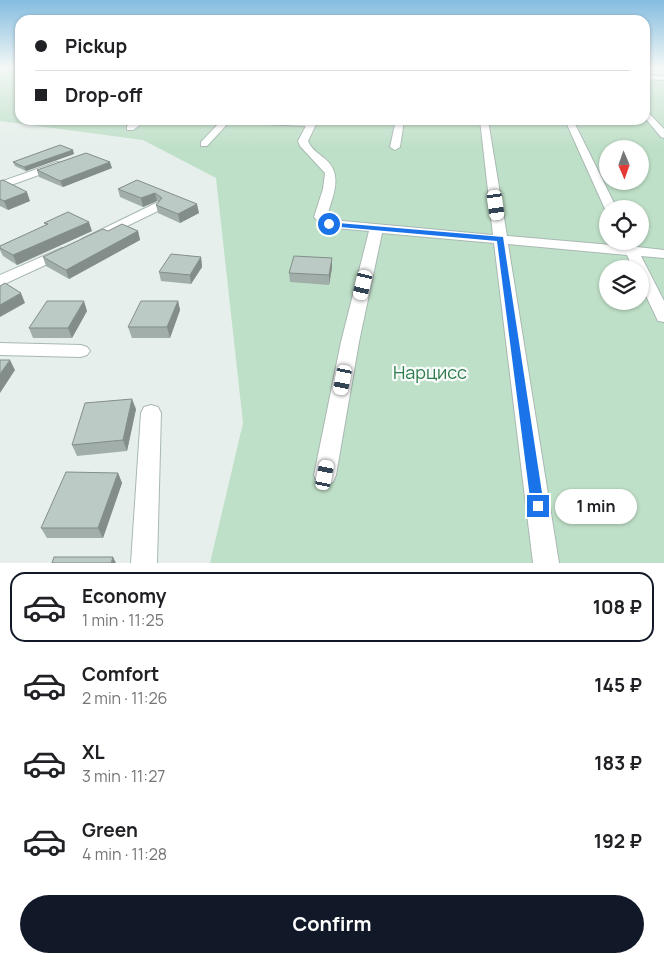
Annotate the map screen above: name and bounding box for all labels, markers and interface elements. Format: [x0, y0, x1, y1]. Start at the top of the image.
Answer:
text: Pickup [65, 33, 127, 59]
text: Drop-off [65, 82, 142, 108]
north arrow [599, 140, 649, 190]
map controls [599, 140, 649, 310]
car [486, 189, 505, 221]
button: locate [599, 200, 649, 250]
route start [318, 213, 340, 235]
button: layers [599, 260, 649, 310]
car [352, 269, 373, 301]
park label: Нарцисс [393, 360, 467, 384]
car [332, 364, 353, 396]
car [314, 459, 335, 491]
callout: 1 min [556, 488, 638, 524]
route end [527, 495, 549, 517]
text: 1 min [576, 495, 616, 517]
text: Economy [82, 583, 166, 609]
icon: car [22, 585, 67, 630]
text: 108 ₽ [593, 594, 642, 620]
text: 1 min · 11:25 [82, 609, 164, 631]
text: Comfort [82, 661, 159, 687]
icon: car [22, 663, 67, 708]
text: 145 ₽ [594, 672, 642, 698]
text: 2 min · 11:26 [82, 687, 167, 709]
text: XL [82, 739, 105, 765]
icon: car [22, 741, 67, 786]
text: 183 ₽ [594, 750, 642, 776]
text: 3 min · 11:27 [82, 765, 165, 787]
text: Green [82, 817, 138, 843]
icon: car [22, 819, 67, 864]
text: 192 ₽ [594, 828, 642, 854]
text: 4 min · 11:28 [82, 843, 167, 865]
button: Confirm [20, 895, 644, 953]

